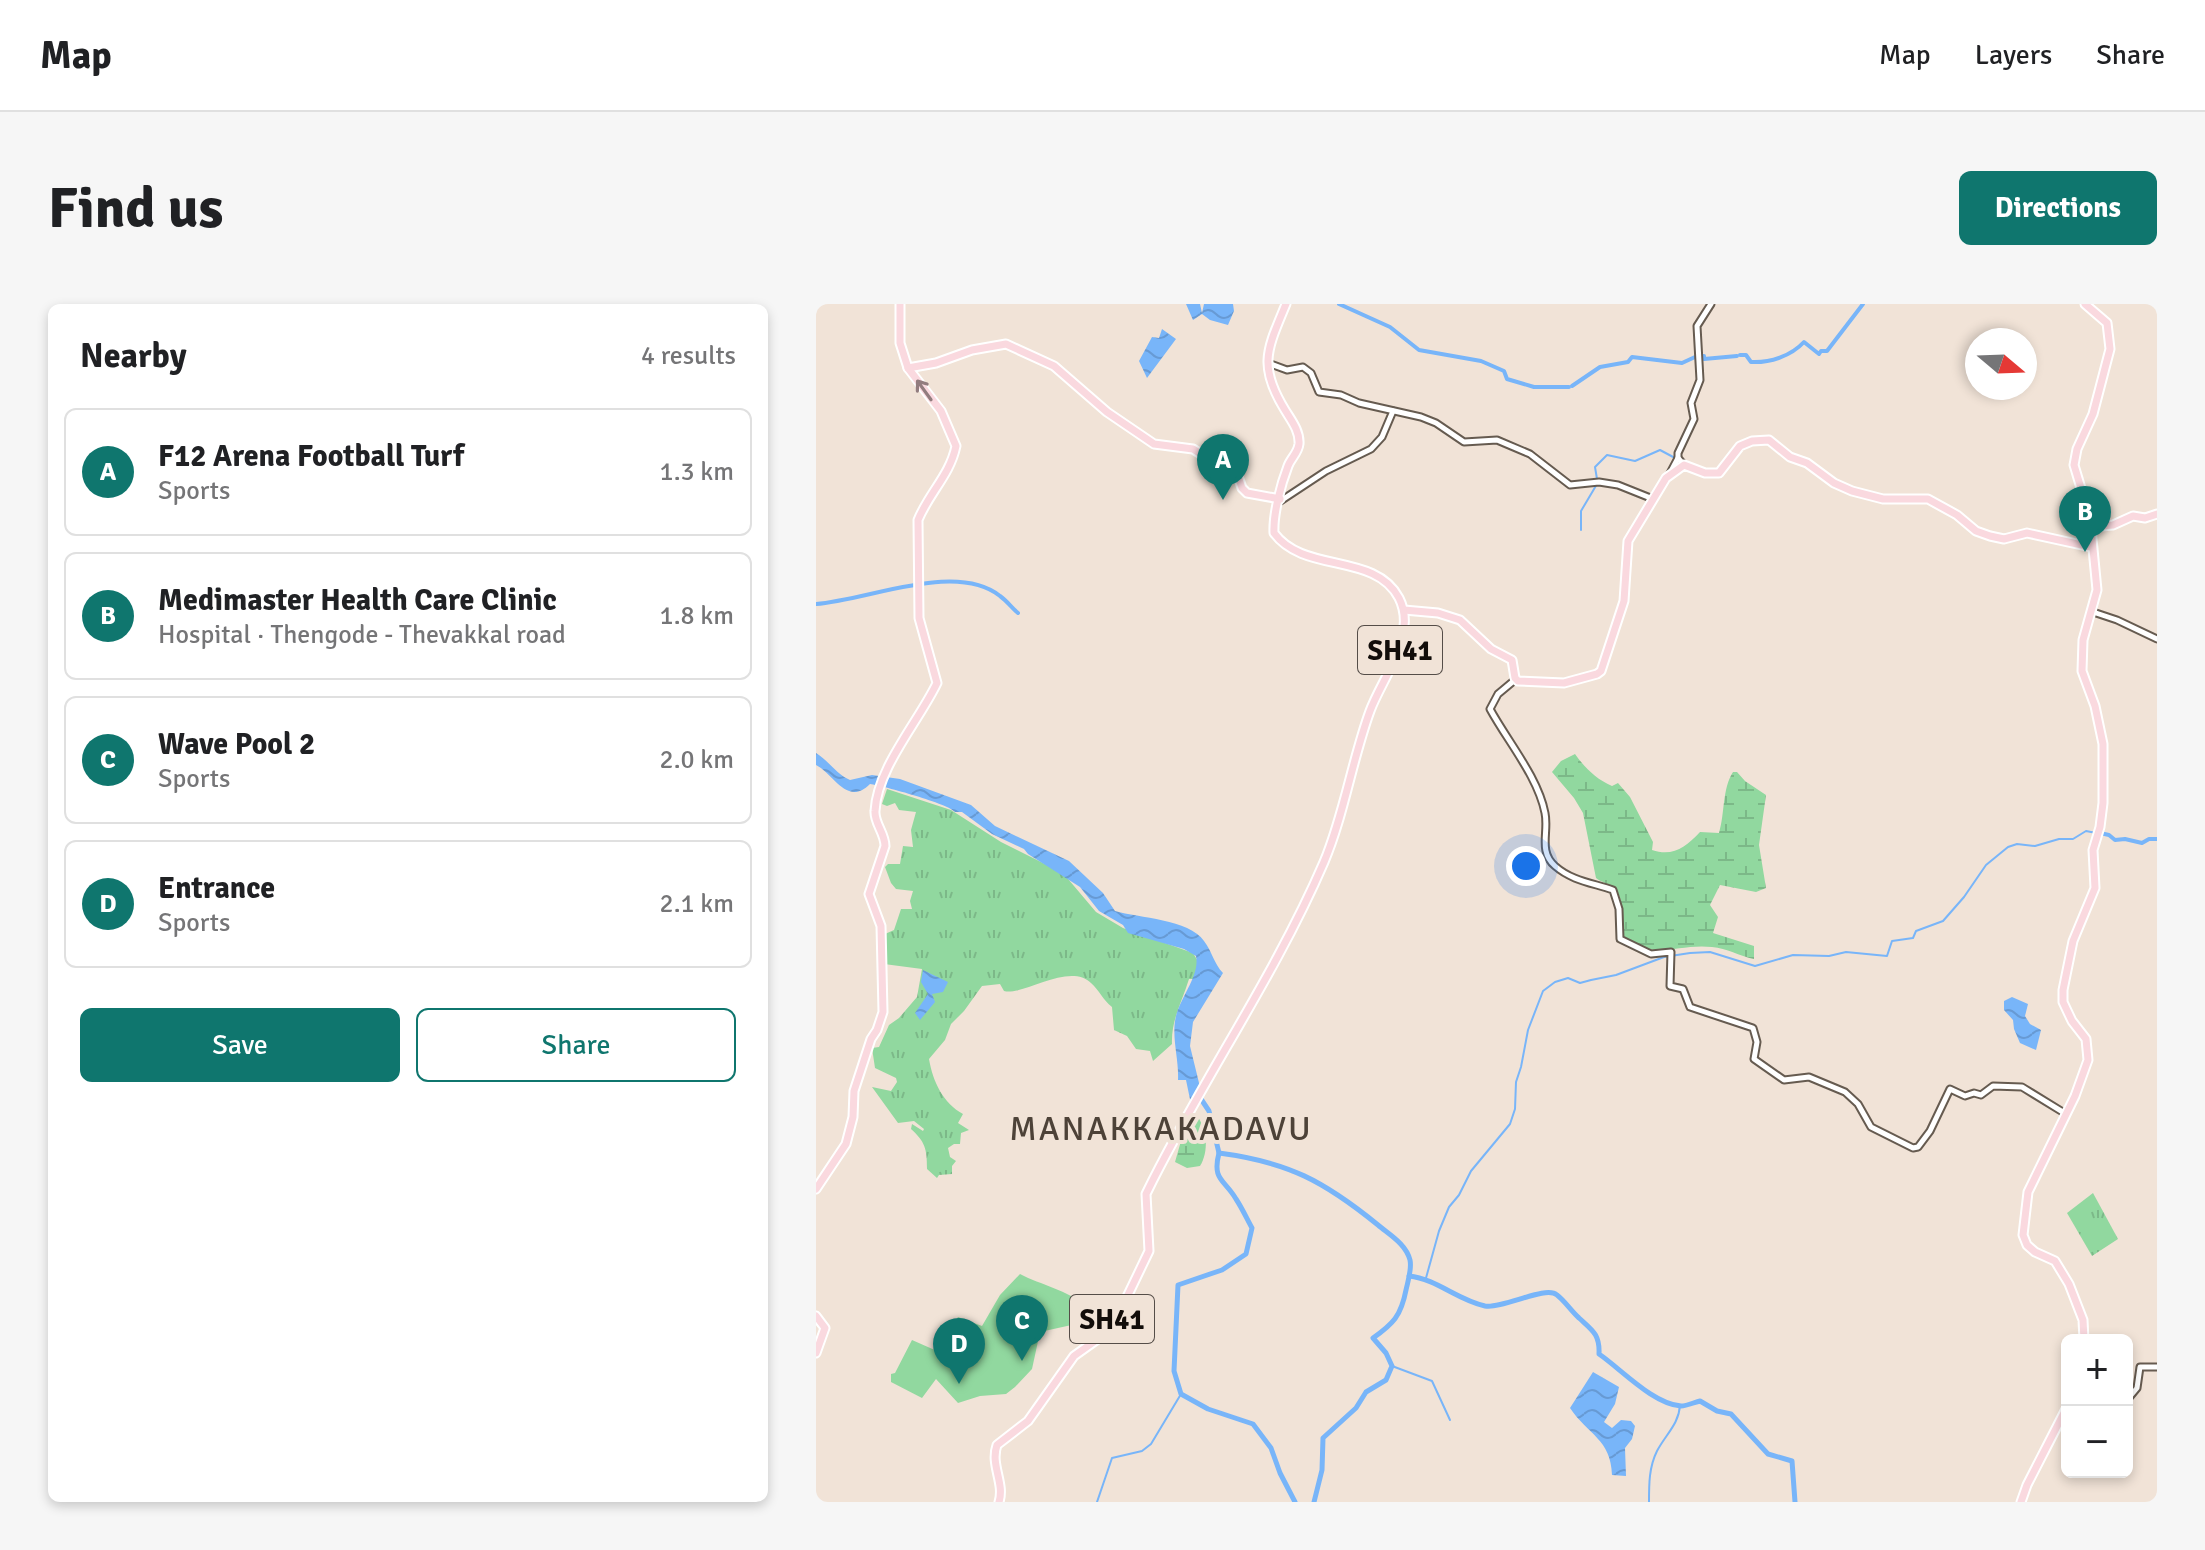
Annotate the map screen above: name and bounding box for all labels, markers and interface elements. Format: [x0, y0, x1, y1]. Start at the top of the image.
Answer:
text: Map [40, 32, 112, 79]
text: Map [1879, 38, 1931, 72]
text: Layers [1975, 38, 2052, 72]
text: Share [2096, 38, 2165, 72]
button: Directions [1959, 171, 2157, 245]
text: Find us [48, 174, 223, 243]
north arrow [1965, 328, 2037, 400]
text: Nearby [80, 335, 187, 377]
text: 4 results [641, 340, 736, 372]
one-way arrow [916, 380, 933, 401]
pin: A [1197, 434, 1249, 500]
text: F12 Arena Football Turf [158, 438, 464, 475]
text: A [100, 456, 116, 488]
text: 1.3 km [660, 456, 734, 488]
text: Sports [158, 475, 230, 507]
pin: B [2059, 486, 2111, 552]
text: Medimaster Health Care Clinic [158, 582, 557, 619]
text: B [100, 600, 116, 632]
text: 1.8 km [660, 600, 734, 632]
text: Hospital · Thengode - Thevakkal road [158, 619, 566, 651]
road number: SH41 [1358, 626, 1442, 674]
text: Wave Pool 2 [158, 726, 315, 763]
text: C [100, 744, 116, 776]
text: 2.0 km [660, 744, 734, 776]
text: Sports [158, 763, 230, 795]
your location [1506, 846, 1546, 886]
text: Entrance [158, 870, 275, 907]
text: D [99, 888, 117, 920]
text: 2.1 km [660, 888, 734, 920]
text: Sports [158, 907, 230, 939]
button: Save [80, 1008, 400, 1082]
button: Share [416, 1008, 736, 1082]
district label: MANAKKAKADAVU [1009, 1108, 1313, 1150]
pin: C [996, 1295, 1048, 1361]
road number: SH41 [1070, 1295, 1154, 1343]
pin: D [933, 1318, 985, 1384]
map controls [2061, 1334, 2133, 1478]
button: + [2061, 1334, 2133, 1406]
button: − [2061, 1406, 2133, 1478]

